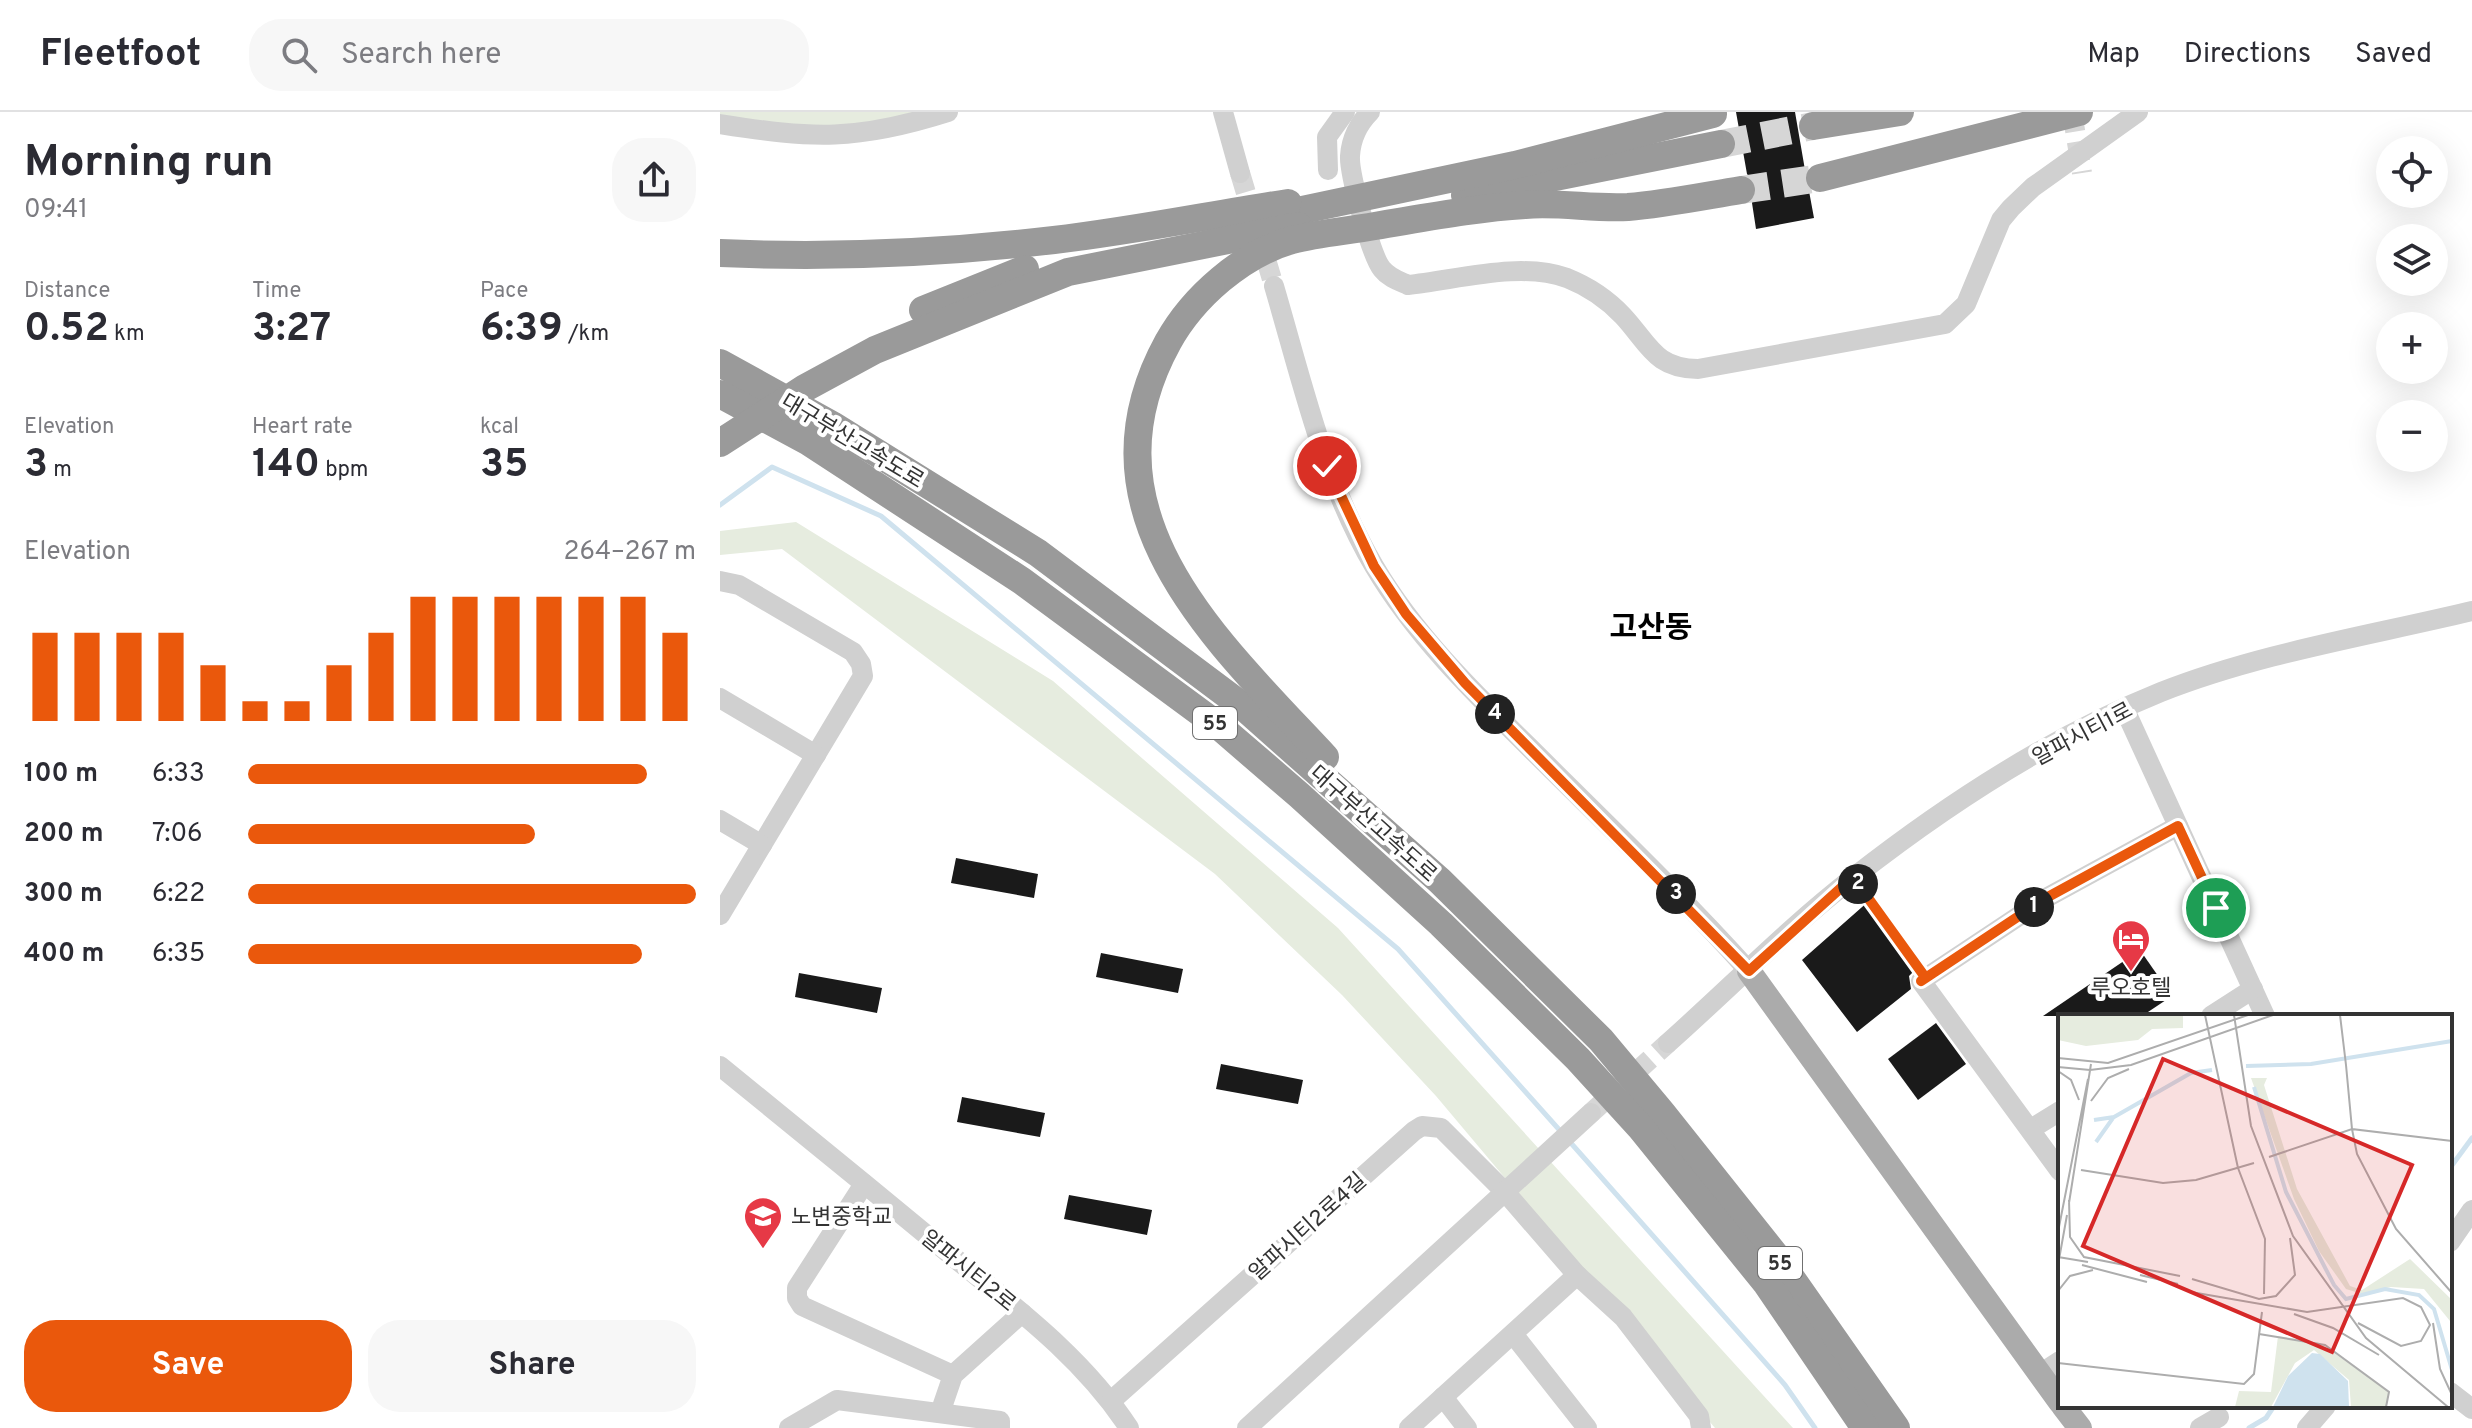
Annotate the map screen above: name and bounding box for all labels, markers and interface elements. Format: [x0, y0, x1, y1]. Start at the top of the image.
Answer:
search box [249, 19, 809, 91]
text: Fleetfoot [40, 31, 201, 80]
icon: search [277, 33, 321, 77]
text: Search here [341, 37, 501, 74]
text: Map [2087, 37, 2140, 73]
text: Directions [2184, 37, 2311, 73]
text: Saved [2355, 37, 2432, 73]
text: Morning run [24, 136, 274, 192]
map controls [2376, 136, 2448, 472]
button: locate [2376, 136, 2448, 208]
button: share [612, 138, 696, 222]
text: 09:41 [24, 194, 88, 227]
button: layers [2376, 224, 2448, 296]
text: Distance [24, 278, 110, 305]
text: Time [252, 278, 301, 305]
text: Pace [480, 278, 528, 305]
text: 0.52 [24, 305, 109, 355]
text: 3:27 [252, 305, 331, 355]
text: 6:39 [480, 305, 563, 355]
button: + [2376, 312, 2448, 384]
text: km [109, 321, 145, 348]
text: /km [563, 321, 609, 348]
street label: 대구부산고속도로 [775, 389, 928, 495]
button: − [2376, 400, 2448, 472]
text: Elevation [24, 414, 114, 441]
text: Heart rate [252, 414, 353, 441]
text: kcal [480, 414, 519, 441]
pin [1293, 432, 1361, 500]
text: 3 [24, 441, 48, 491]
text: 140 [252, 441, 320, 491]
text: 35 [480, 441, 528, 491]
icon: check [1305, 444, 1349, 488]
text: m [48, 457, 72, 484]
text: bpm [320, 457, 368, 484]
text: Elevation [24, 536, 131, 569]
text: 264–267 m [564, 536, 696, 569]
district label: 고산동 [1610, 611, 1692, 648]
pin: 4 [1475, 694, 1515, 734]
street label: 알파시티1로 [2029, 698, 2138, 773]
text: 4 [1488, 700, 1502, 727]
road number: 55 [1193, 707, 1237, 739]
text: 100 m [24, 758, 98, 791]
text: 6:33 [152, 758, 205, 791]
street label: 대구부산고속도로 [1303, 761, 1442, 889]
text: 200 m [24, 818, 103, 851]
text: 7:06 [152, 818, 203, 851]
pin: 2 [1838, 864, 1878, 904]
text: 2 [1851, 870, 1865, 897]
pin: 3 [1656, 874, 1696, 914]
pin [2182, 874, 2250, 942]
text: 300 m [24, 878, 103, 911]
text: 6:22 [152, 878, 205, 911]
text: 3 [1669, 880, 1683, 907]
icon: arrive [2194, 886, 2238, 930]
pin: 1 [2014, 887, 2054, 927]
text: 1 [2030, 893, 2038, 920]
hotel icon: 루오호텔 [2110, 918, 2152, 973]
text: 400 m [24, 938, 104, 971]
text: 6:35 [152, 938, 205, 971]
place label: 루오호텔 [2091, 976, 2171, 1003]
inset map [2058, 1014, 2452, 1408]
street label: 알파시티2로4길 [1244, 1168, 1373, 1288]
school or university icon: 노변중학교 [742, 1195, 784, 1250]
place label: 노변중학교 [791, 1205, 892, 1232]
street label: 알파시티2로 [914, 1225, 1020, 1319]
road number: 55 [1758, 1247, 1802, 1279]
button: Save [24, 1320, 352, 1412]
button: Share [368, 1320, 696, 1412]

